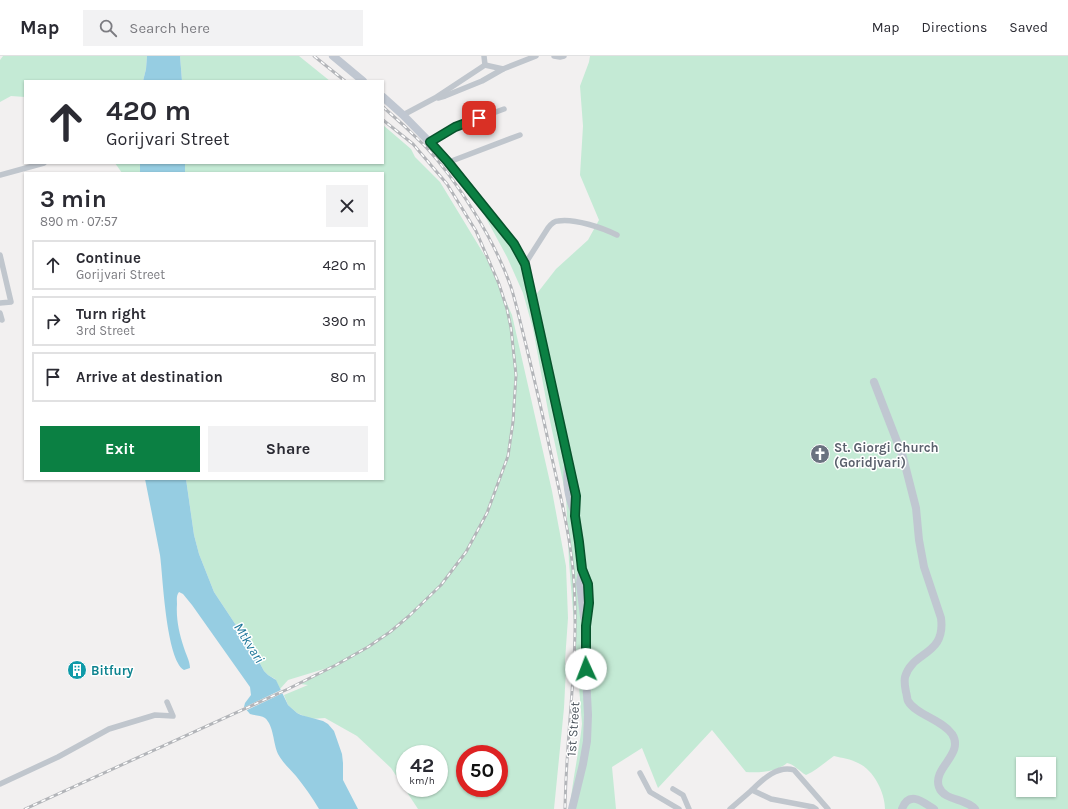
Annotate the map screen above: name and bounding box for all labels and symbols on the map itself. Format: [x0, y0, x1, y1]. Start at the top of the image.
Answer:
pin [462, 101, 496, 135]
place label: St. Giorgi Church (Goridjvari) [834, 440, 939, 470]
church icon: St. Giorgi Church (Goridjvari) [809, 443, 831, 465]
water label: Mtkvari [230, 620, 268, 667]
position arrow [565, 648, 607, 690]
building icon: Bitfury [66, 659, 88, 681]
place label: Bitfury [91, 663, 134, 678]
street label: 1st Street [564, 701, 582, 757]
speed limit sign: 50 [456, 745, 508, 797]

